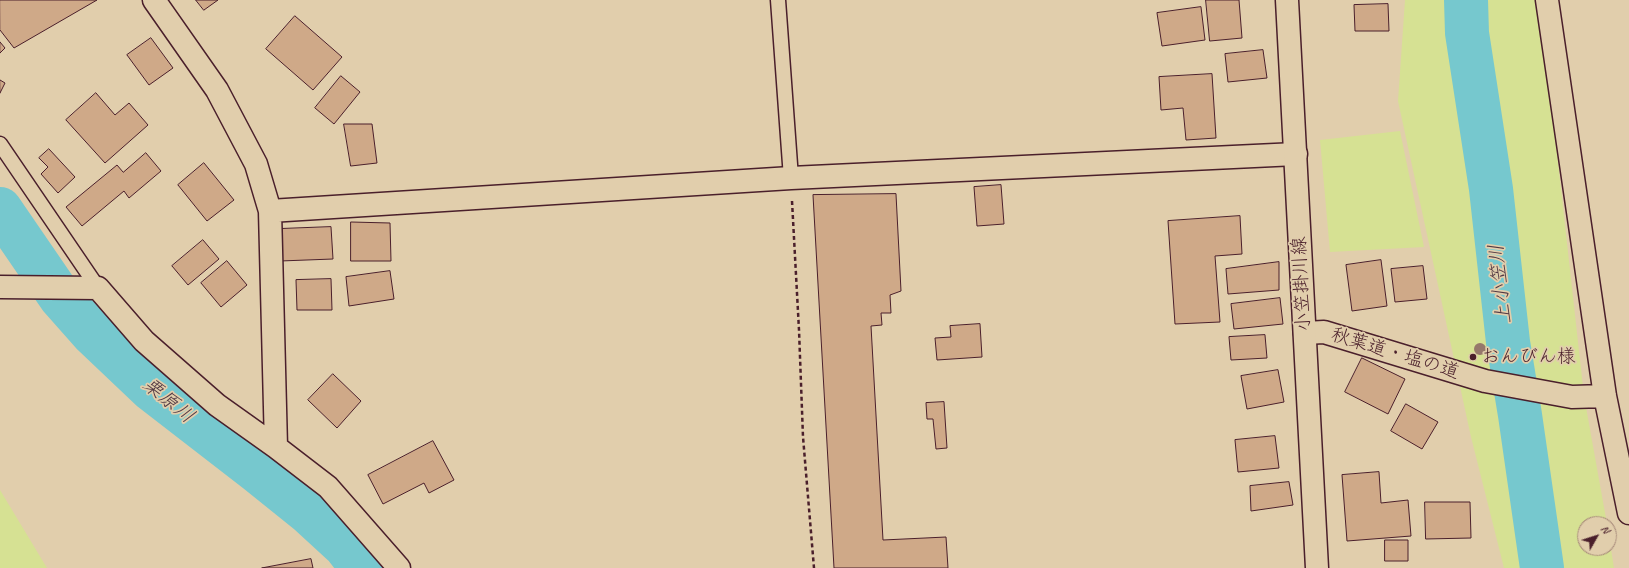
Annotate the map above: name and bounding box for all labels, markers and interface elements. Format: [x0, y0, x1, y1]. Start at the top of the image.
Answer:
street label: 小笠掛川線 [1288, 236, 1316, 332]
water label: 上小笠川 [1485, 243, 1517, 325]
street label: 秋葉道・塩の道 [1328, 324, 1462, 384]
place label: おんびん様 [1481, 346, 1576, 368]
marker: おんびん様 [1468, 352, 1478, 362]
water label: 栗原川 [137, 373, 199, 429]
north arrow [1577, 516, 1617, 556]
text: N [1598, 522, 1613, 536]

